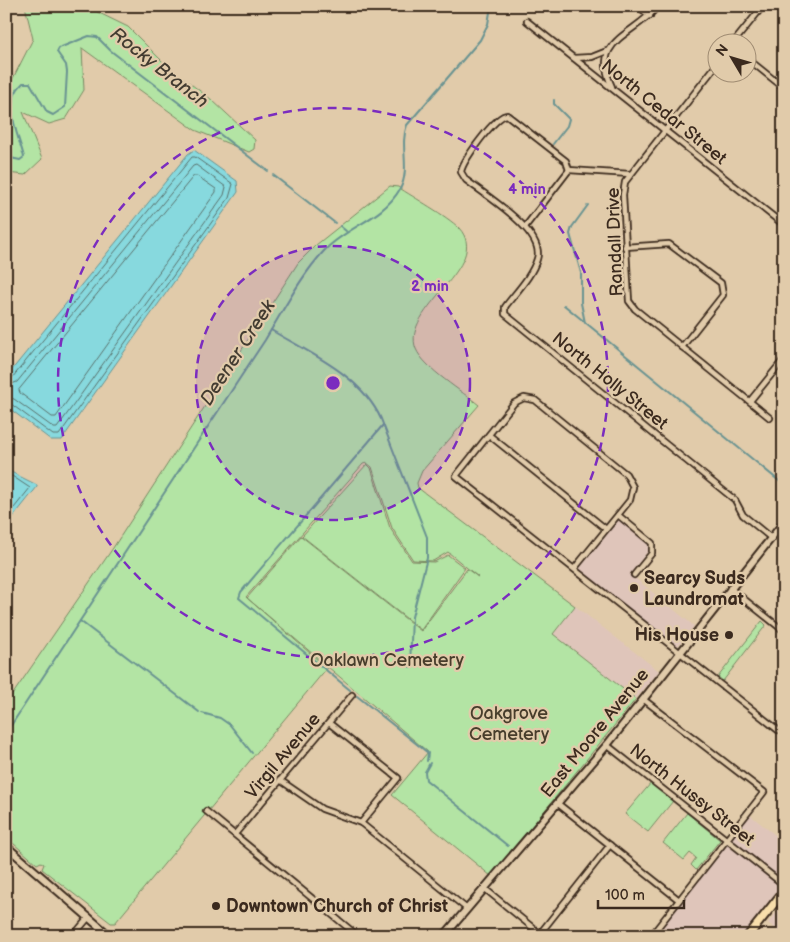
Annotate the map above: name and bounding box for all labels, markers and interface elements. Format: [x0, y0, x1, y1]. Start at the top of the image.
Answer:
water label: Rocky Branch [105, 23, 213, 113]
north arrow [708, 32, 758, 82]
text: N [712, 41, 732, 60]
street label: North Cedar Street [597, 55, 731, 169]
text: 4 min [508, 180, 546, 199]
street label: Randall Drive [603, 187, 627, 297]
text: 2 min [411, 277, 449, 296]
water label: Deener Creek [195, 295, 281, 410]
street label: North Holly Street [548, 328, 673, 434]
centre of rings [324, 374, 342, 392]
place label: Searcy Suds Laundromat [644, 568, 745, 610]
marker: Searcy Suds Laundromat [628, 582, 640, 594]
place label: His House [635, 625, 719, 646]
marker: His House [723, 629, 735, 641]
park label: Oaklawn Cemetery [310, 650, 465, 671]
street label: East Moore Avenue [537, 664, 654, 802]
park label: Oakgrove Cemetery [469, 703, 550, 745]
street label: Virgil Avenue [241, 709, 325, 803]
street label: North Hussy Street [625, 740, 759, 851]
scale bar [598, 877, 684, 909]
text: 100 m [605, 886, 645, 905]
place label: Downtown Church of Christ [226, 896, 448, 917]
marker: Downtown Church of Christ [210, 900, 222, 912]

